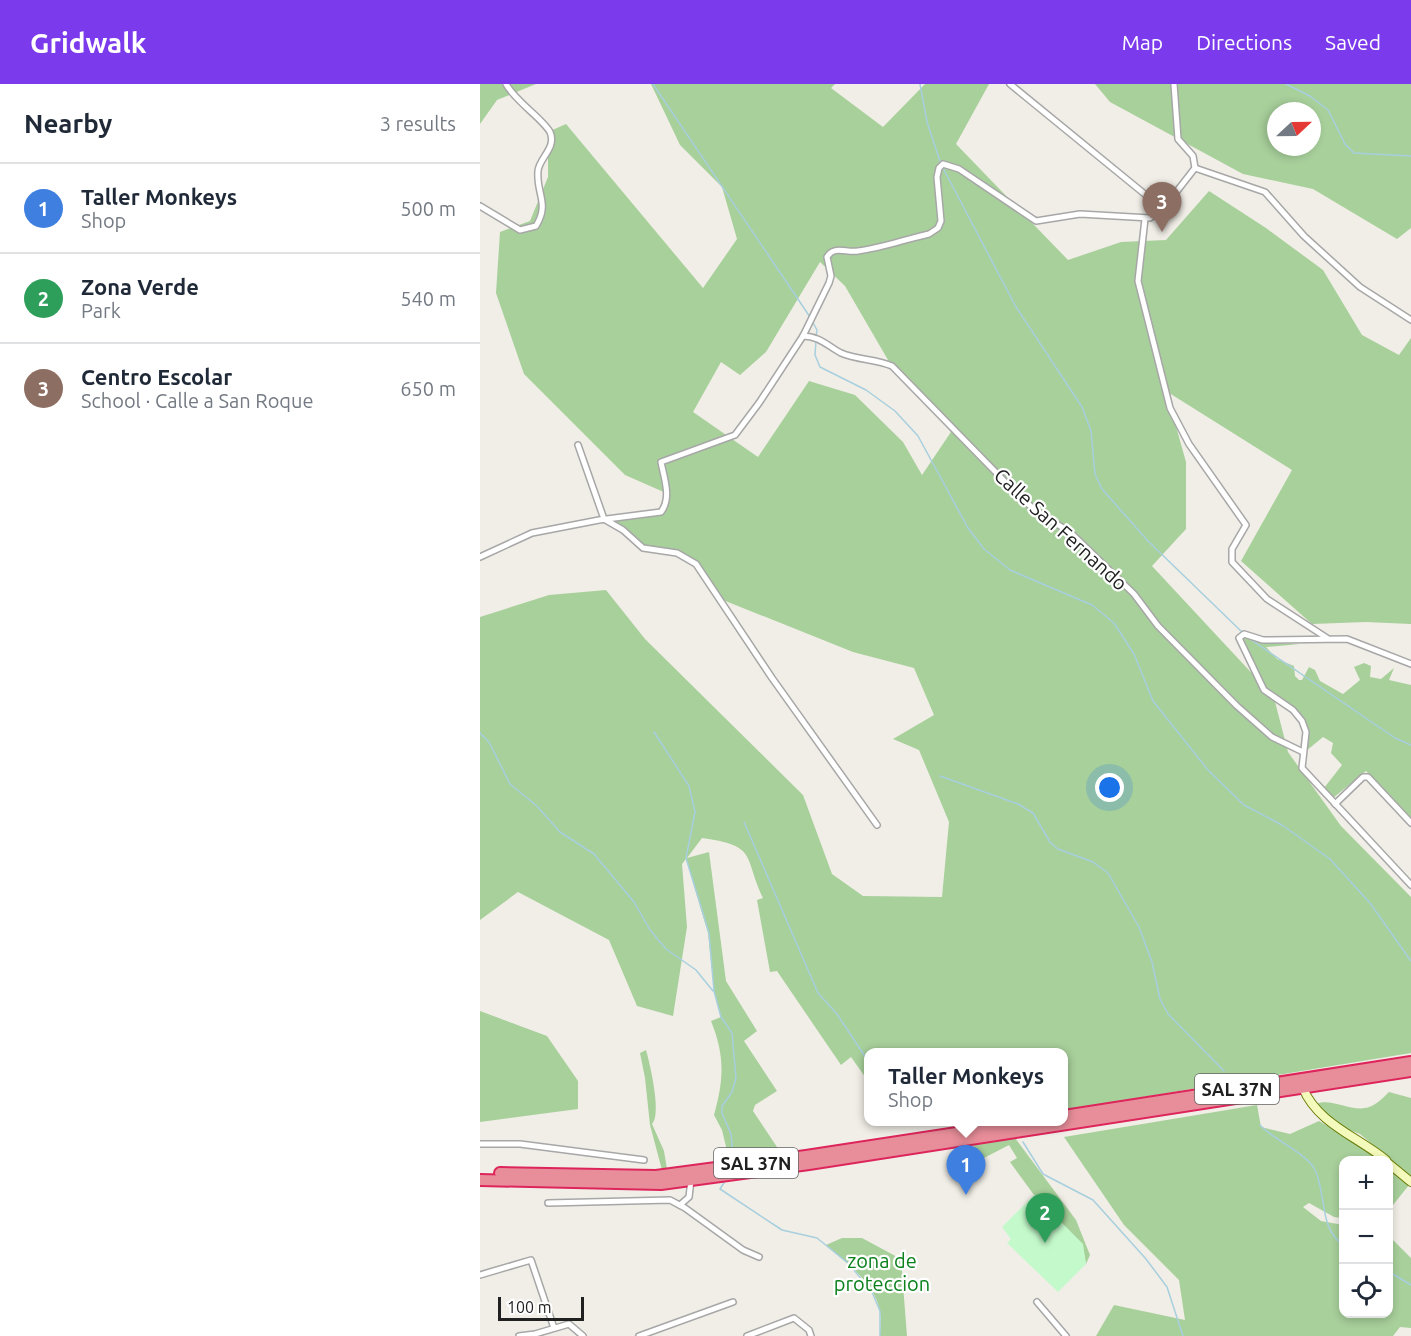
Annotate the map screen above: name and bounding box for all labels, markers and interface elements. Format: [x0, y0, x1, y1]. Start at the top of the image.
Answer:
text: Gridwalk [30, 27, 147, 58]
text: Map [1122, 30, 1163, 54]
text: Directions [1196, 30, 1292, 54]
text: Saved [1325, 30, 1381, 54]
north arrow [1267, 102, 1321, 156]
text: Nearby [24, 109, 112, 138]
text: 3 results [380, 112, 456, 135]
pin: 3 [1142, 182, 1182, 232]
text: Taller Monkeys [81, 184, 237, 209]
text: 1 [38, 197, 49, 220]
text: 500 m [400, 197, 456, 220]
text: Shop [81, 209, 126, 232]
text: Zona Verde [81, 274, 199, 299]
text: 2 [38, 287, 49, 310]
text: 540 m [400, 287, 456, 310]
text: Park [81, 299, 121, 322]
text: Centro Escolar [81, 364, 232, 389]
text: 3 [38, 377, 49, 400]
text: 650 m [400, 377, 456, 400]
text: School · Calle a San Roque [81, 389, 314, 412]
street label: Calle San Fernando [990, 463, 1132, 595]
your location [1095, 773, 1124, 802]
popup [864, 1048, 1068, 1126]
text: Taller Monkeys [888, 1063, 1044, 1088]
road number: SAL 37N [1195, 1074, 1279, 1104]
text: Shop [888, 1088, 933, 1111]
pin: 1 [946, 1146, 986, 1195]
road number: SAL 37N [714, 1148, 798, 1178]
map controls [1339, 1156, 1393, 1318]
button: + [1339, 1156, 1393, 1210]
pin: 2 [1026, 1194, 1064, 1243]
button: − [1339, 1210, 1393, 1264]
park label: zona de proteccion [834, 1249, 930, 1295]
button: locate [1339, 1264, 1393, 1318]
scale bar [498, 1294, 584, 1322]
text: 100 m [507, 1298, 552, 1316]

